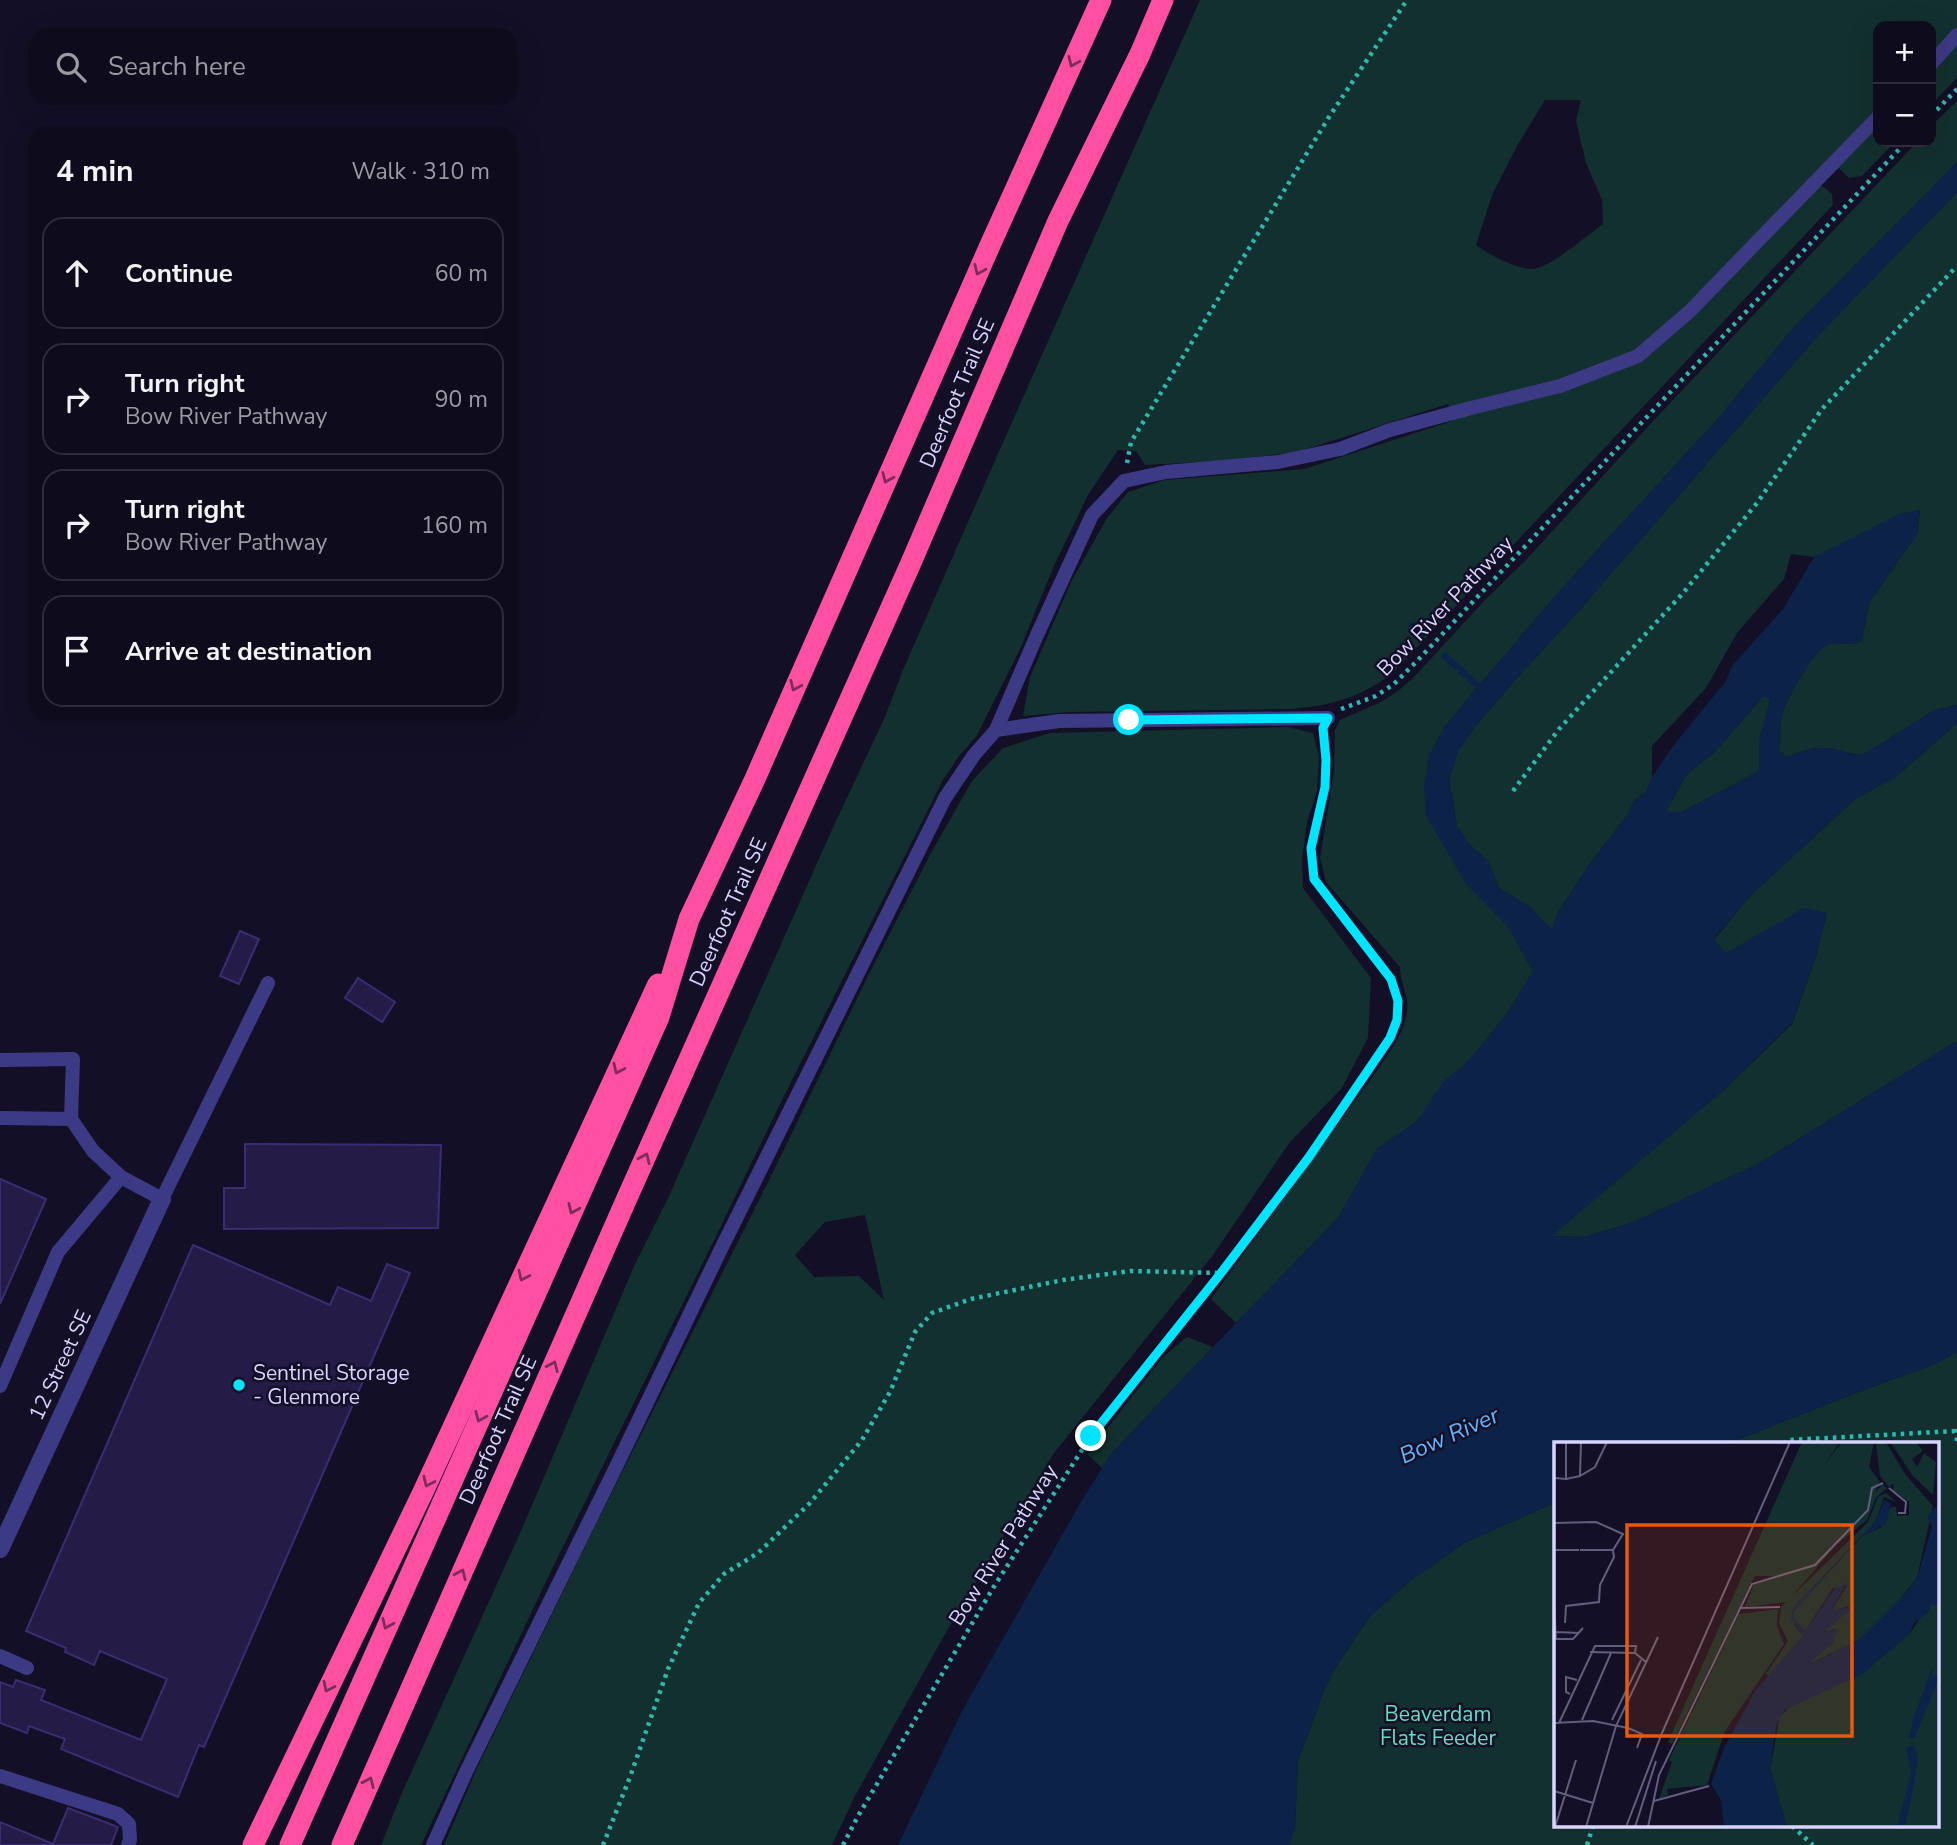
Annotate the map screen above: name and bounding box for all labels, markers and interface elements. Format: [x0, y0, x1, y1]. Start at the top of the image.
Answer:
map controls [1873, 21, 1936, 147]
button: + [1873, 21, 1936, 84]
search box [28, 28, 518, 105]
icon: search [52, 48, 90, 86]
text: Search here [108, 49, 246, 84]
one-way arrow [1067, 55, 1081, 67]
button: − [1873, 84, 1936, 147]
text: 4 min [56, 151, 134, 192]
text: Walk · 310 m [351, 156, 490, 187]
icon: ahead [58, 254, 96, 292]
text: Continue [125, 256, 233, 291]
text: 60 m [435, 258, 488, 289]
one-way arrow [974, 263, 988, 275]
street label: Deerfoot Trail SE [913, 314, 1001, 472]
text: Turn right [125, 366, 244, 401]
icon: right [58, 380, 96, 418]
text: 90 m [435, 384, 488, 415]
text: Bow River Pathway [125, 401, 327, 432]
one-way arrow [881, 470, 895, 483]
text: Turn right [125, 492, 244, 527]
icon: right [58, 506, 96, 544]
text: 160 m [421, 510, 488, 541]
text: Bow River Pathway [125, 527, 327, 558]
street label: Bow River Pathway [1371, 530, 1519, 682]
icon: arrive [58, 632, 96, 670]
text: Arrive at destination [125, 634, 372, 669]
one-way arrow [789, 679, 803, 691]
route start [1113, 704, 1144, 735]
street label: Deerfoot Trail SE [683, 833, 773, 991]
one-way arrow [612, 1062, 626, 1074]
one-way arrow [637, 1153, 651, 1165]
one-way arrow [567, 1202, 581, 1214]
one-way arrow [517, 1268, 531, 1281]
street label: 12 Street SE [22, 1305, 98, 1425]
street label: Deerfoot Trail SE [453, 1351, 543, 1509]
place label: Sentinel Storage - Glenmore [253, 1359, 410, 1411]
one-way arrow [545, 1361, 559, 1374]
marker: Sentinel Storage - Glenmore [231, 1377, 247, 1393]
water label: Bow River [1394, 1399, 1505, 1471]
one-way arrow [474, 1410, 488, 1422]
route end [1075, 1420, 1106, 1451]
inset map [1554, 1442, 1940, 1828]
street label: Bow River Pathway [942, 1459, 1064, 1631]
one-way arrow [422, 1475, 436, 1487]
one-way arrow [453, 1569, 467, 1582]
one-way arrow [381, 1617, 395, 1630]
one-way arrow [323, 1680, 337, 1692]
park label: Beaverdam Flats Feeder [1380, 1700, 1497, 1752]
one-way arrow [361, 1777, 375, 1790]

